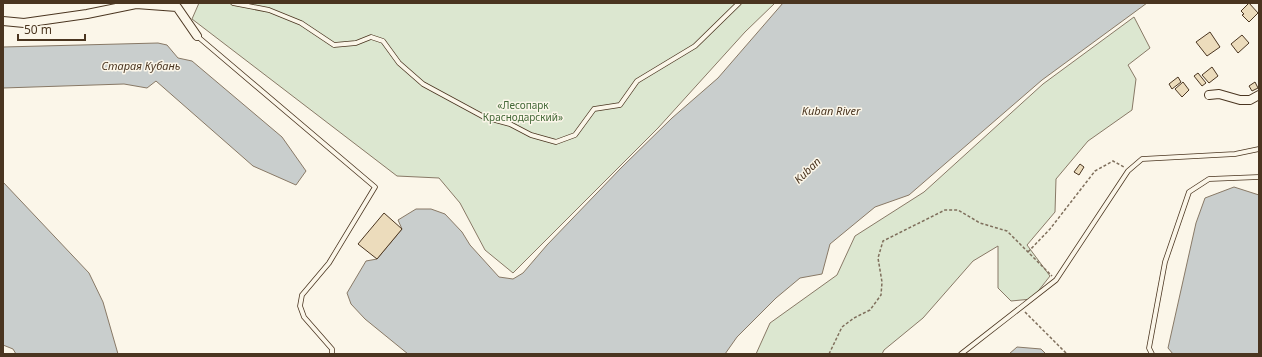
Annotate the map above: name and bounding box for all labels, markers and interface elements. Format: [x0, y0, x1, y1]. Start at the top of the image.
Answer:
scale bar [18, 16, 85, 42]
text: 50 m [24, 21, 52, 38]
water label: Старая Кубань [102, 58, 181, 73]
park label: «Лесопарк Краснодарский» [483, 98, 563, 124]
water label: Kuban River [802, 103, 861, 118]
water label: Kuban [790, 154, 824, 186]

